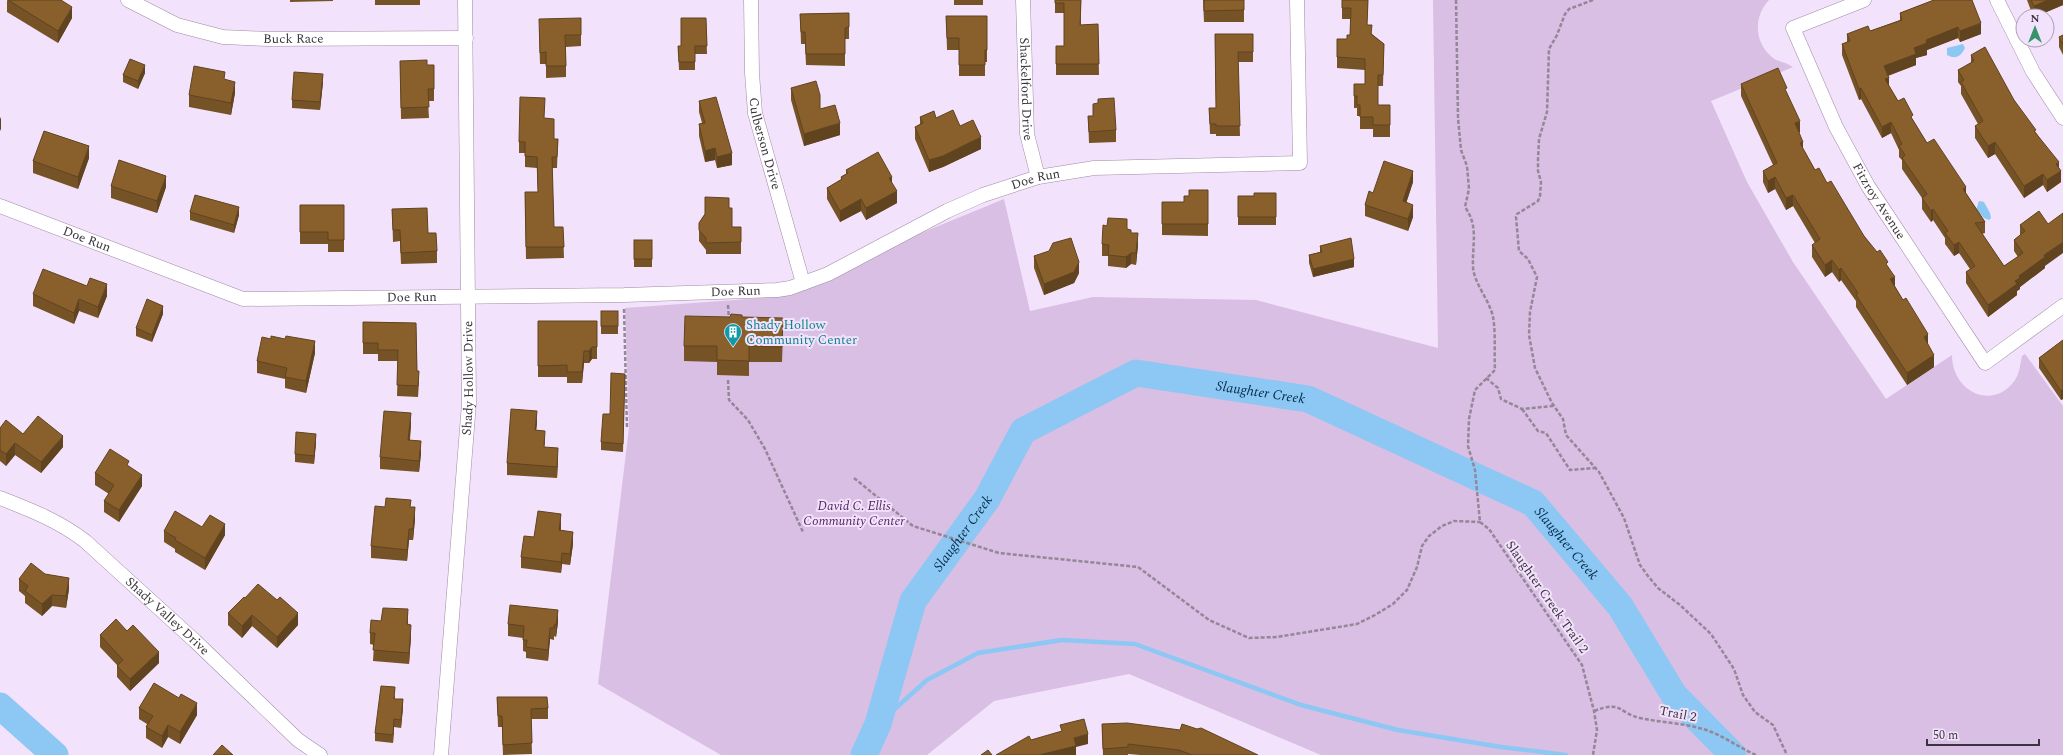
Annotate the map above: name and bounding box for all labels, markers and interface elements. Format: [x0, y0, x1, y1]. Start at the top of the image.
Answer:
north arrow [2015, 8, 2055, 48]
text: N [2031, 10, 2040, 27]
street label: Buck Race [263, 29, 324, 49]
street label: Shackelford Drive [1014, 37, 1038, 143]
street label: Culberson Drive [744, 97, 786, 192]
street label: Fitzroy Avenue [1847, 159, 1911, 244]
street label: Doe Run [1008, 164, 1062, 195]
street label: Doe Run [60, 221, 114, 258]
street label: Doe Run [710, 281, 762, 302]
street label: Doe Run [387, 287, 437, 307]
place label: Shady Hollow Community Center [746, 315, 857, 350]
street label: Shady Hollow Drive [456, 321, 479, 436]
building icon: Shady Hollow Community Center [723, 322, 743, 347]
water label: Slaughter Creek [1215, 375, 1307, 409]
water label: Slaughter Creek [927, 490, 998, 575]
park label: David C. Ellis Community Center [803, 496, 905, 531]
water label: Slaughter Creek [1530, 502, 1604, 584]
street label: Slaughter Creek Trail 2 [1501, 537, 1593, 657]
street label: Shady Valley Drive [121, 572, 214, 660]
street label: Trail 2 [1658, 701, 1698, 727]
scale bar [1927, 721, 2039, 747]
text: 50 m [1933, 726, 1958, 745]

